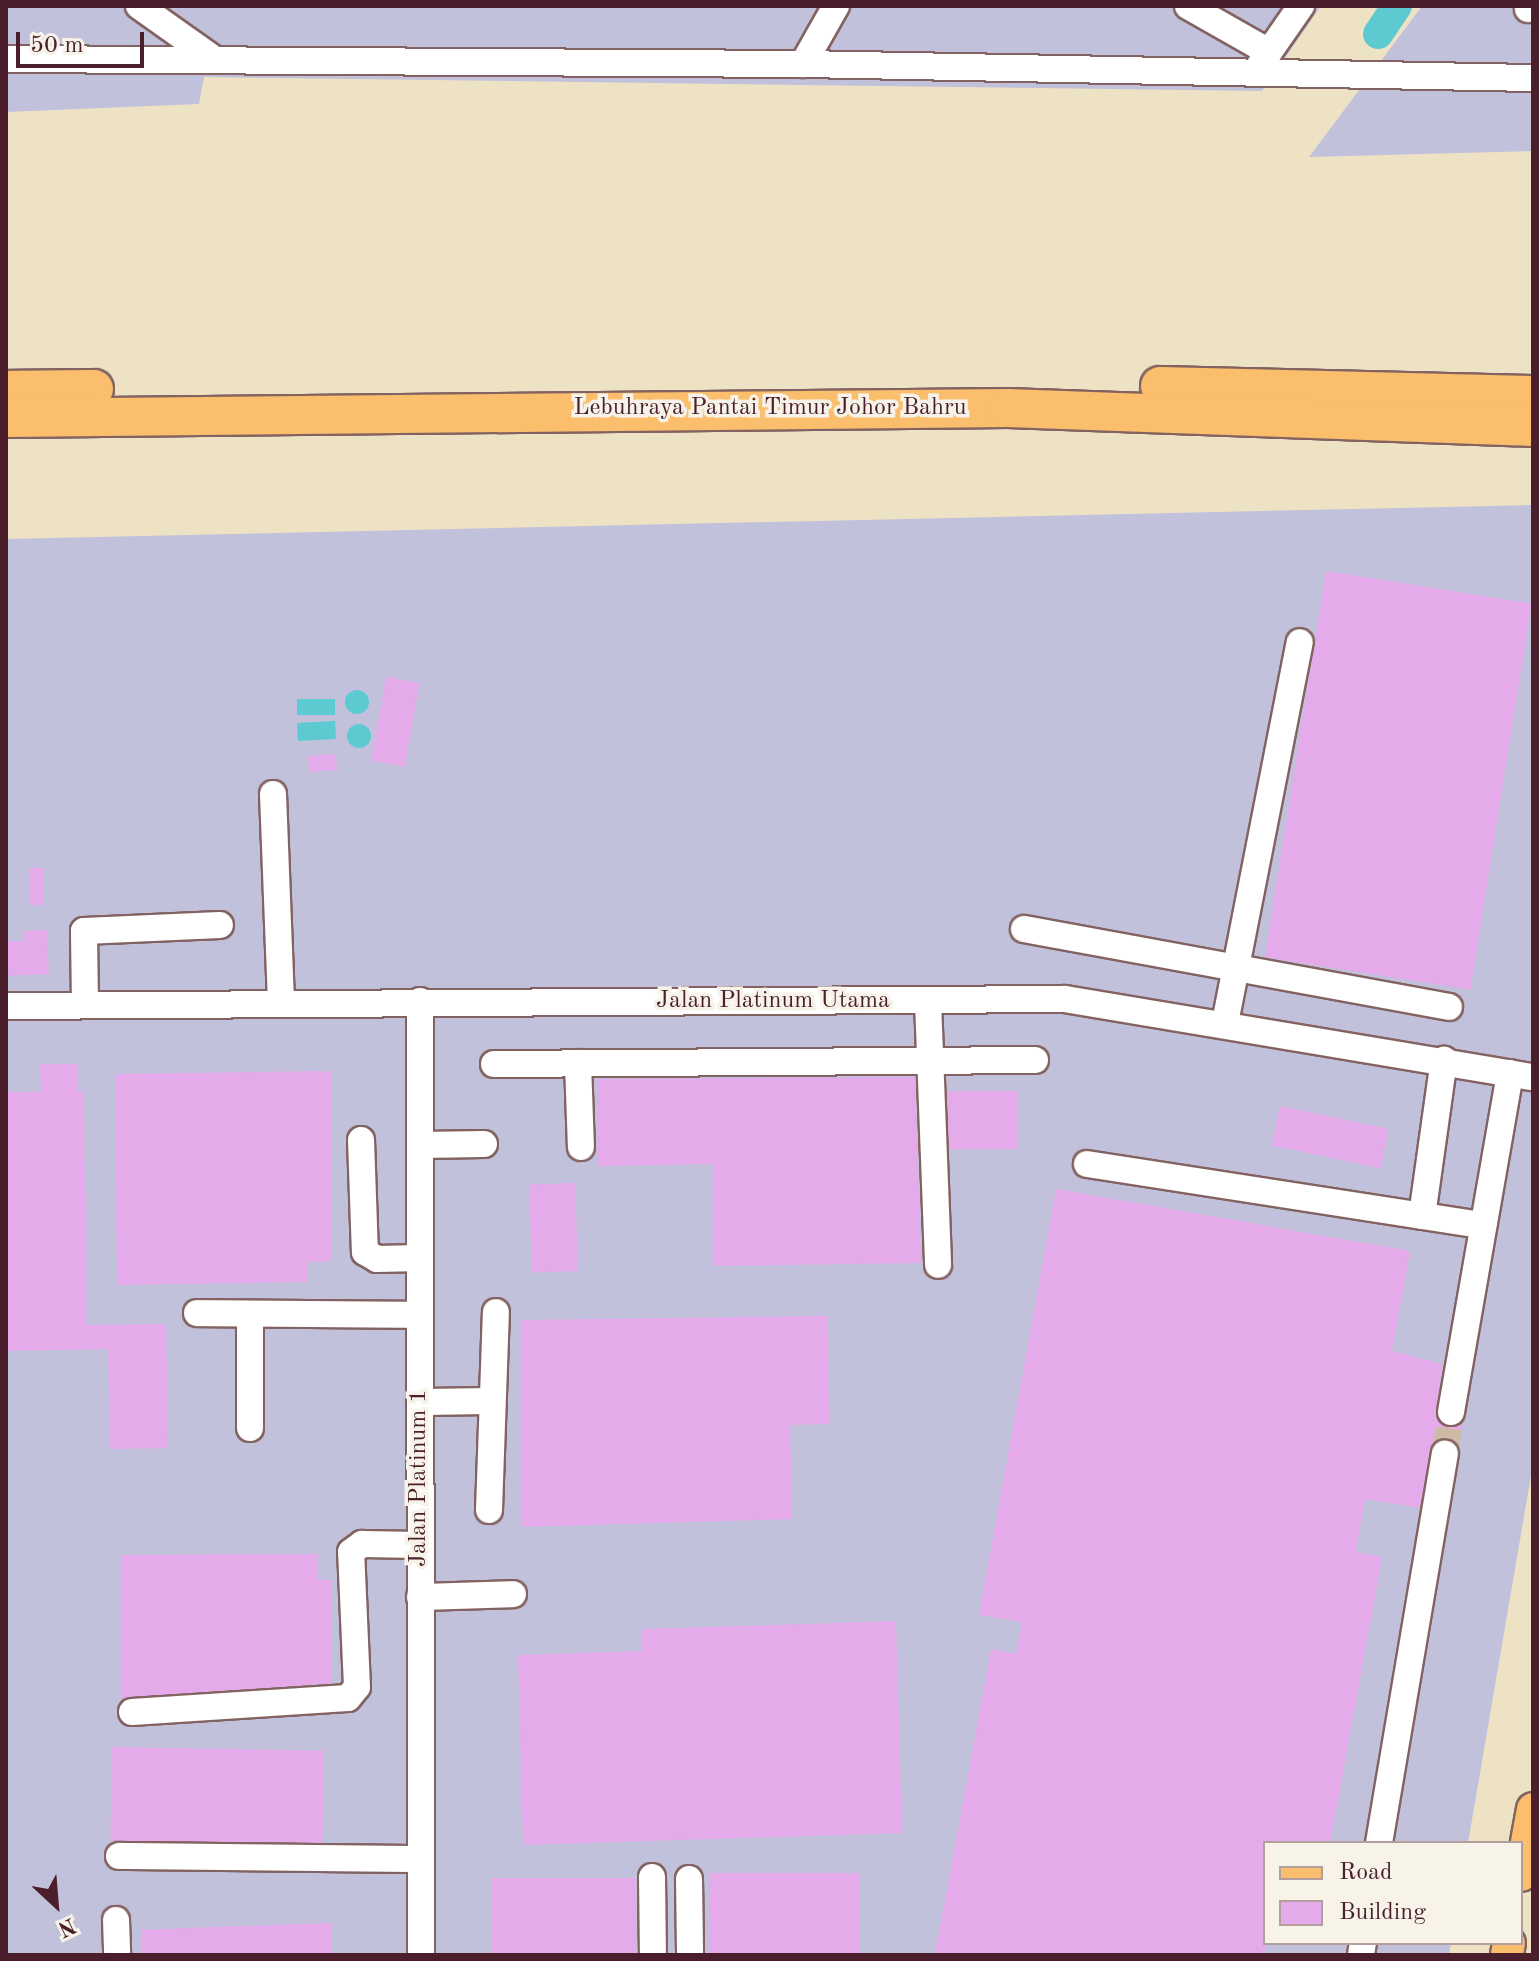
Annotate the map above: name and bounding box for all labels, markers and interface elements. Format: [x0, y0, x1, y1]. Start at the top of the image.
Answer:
scale bar [20, 16, 148, 66]
text: 50 m [30, 34, 84, 58]
street label: Lebuhraya Pantai Timur Johor Bahru [573, 395, 967, 423]
street label: Jalan Platinum Utama [656, 988, 890, 1016]
street label: Jalan Platinum 1 [406, 1389, 434, 1567]
legend [1263, 1841, 1523, 1945]
text: Road [1339, 1861, 1392, 1885]
north arrow [16, 1865, 96, 1945]
text: Building [1339, 1901, 1426, 1925]
text: N [54, 1913, 79, 1940]

